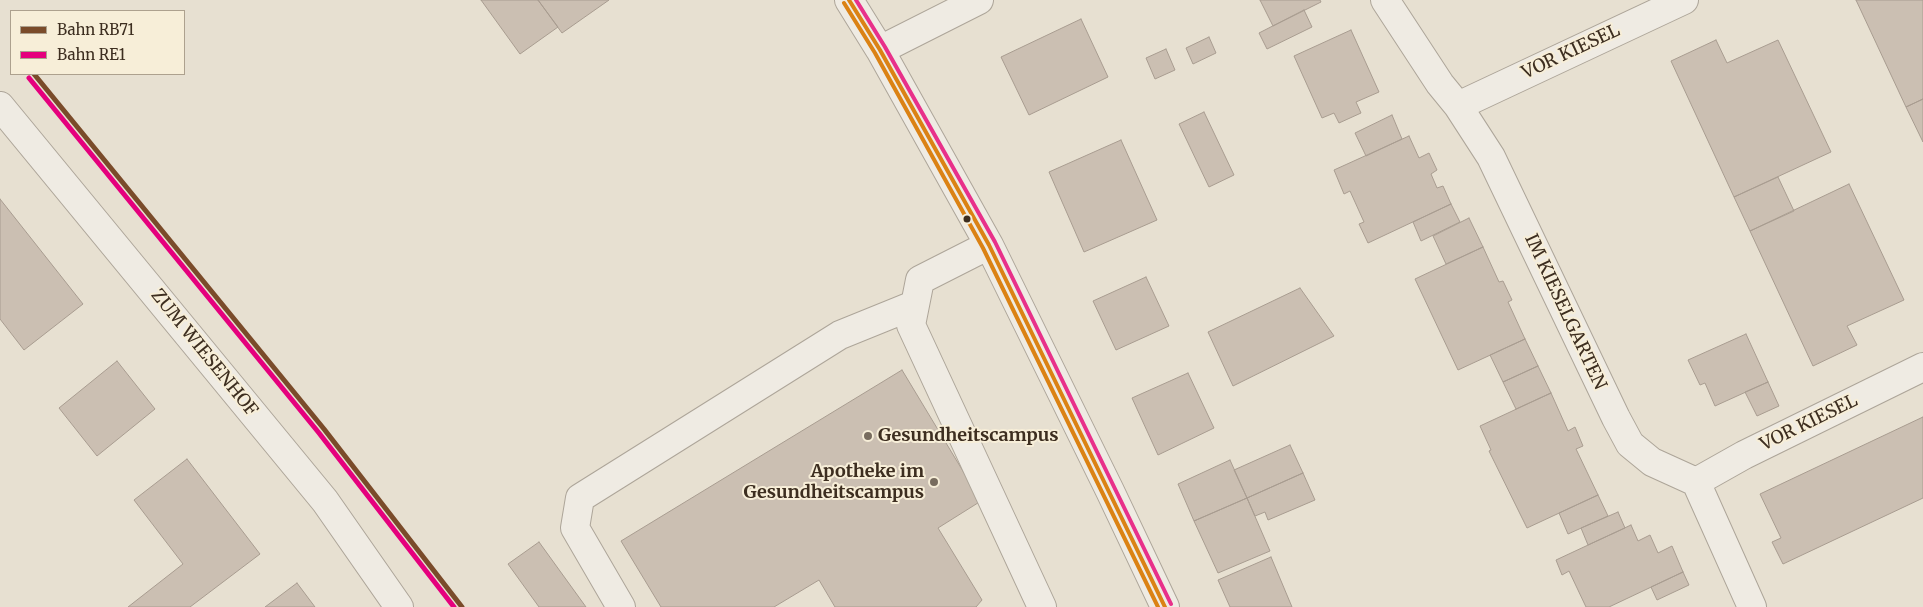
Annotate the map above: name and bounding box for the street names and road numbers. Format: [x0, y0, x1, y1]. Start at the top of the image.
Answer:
street label: VOR KIESEL [1519, 20, 1623, 84]
street label: IM KIESELGARTEN [1519, 231, 1611, 393]
street label: ZUM WIESENHOF [146, 285, 262, 421]
street label: VOR KIESEL [1757, 390, 1861, 456]

